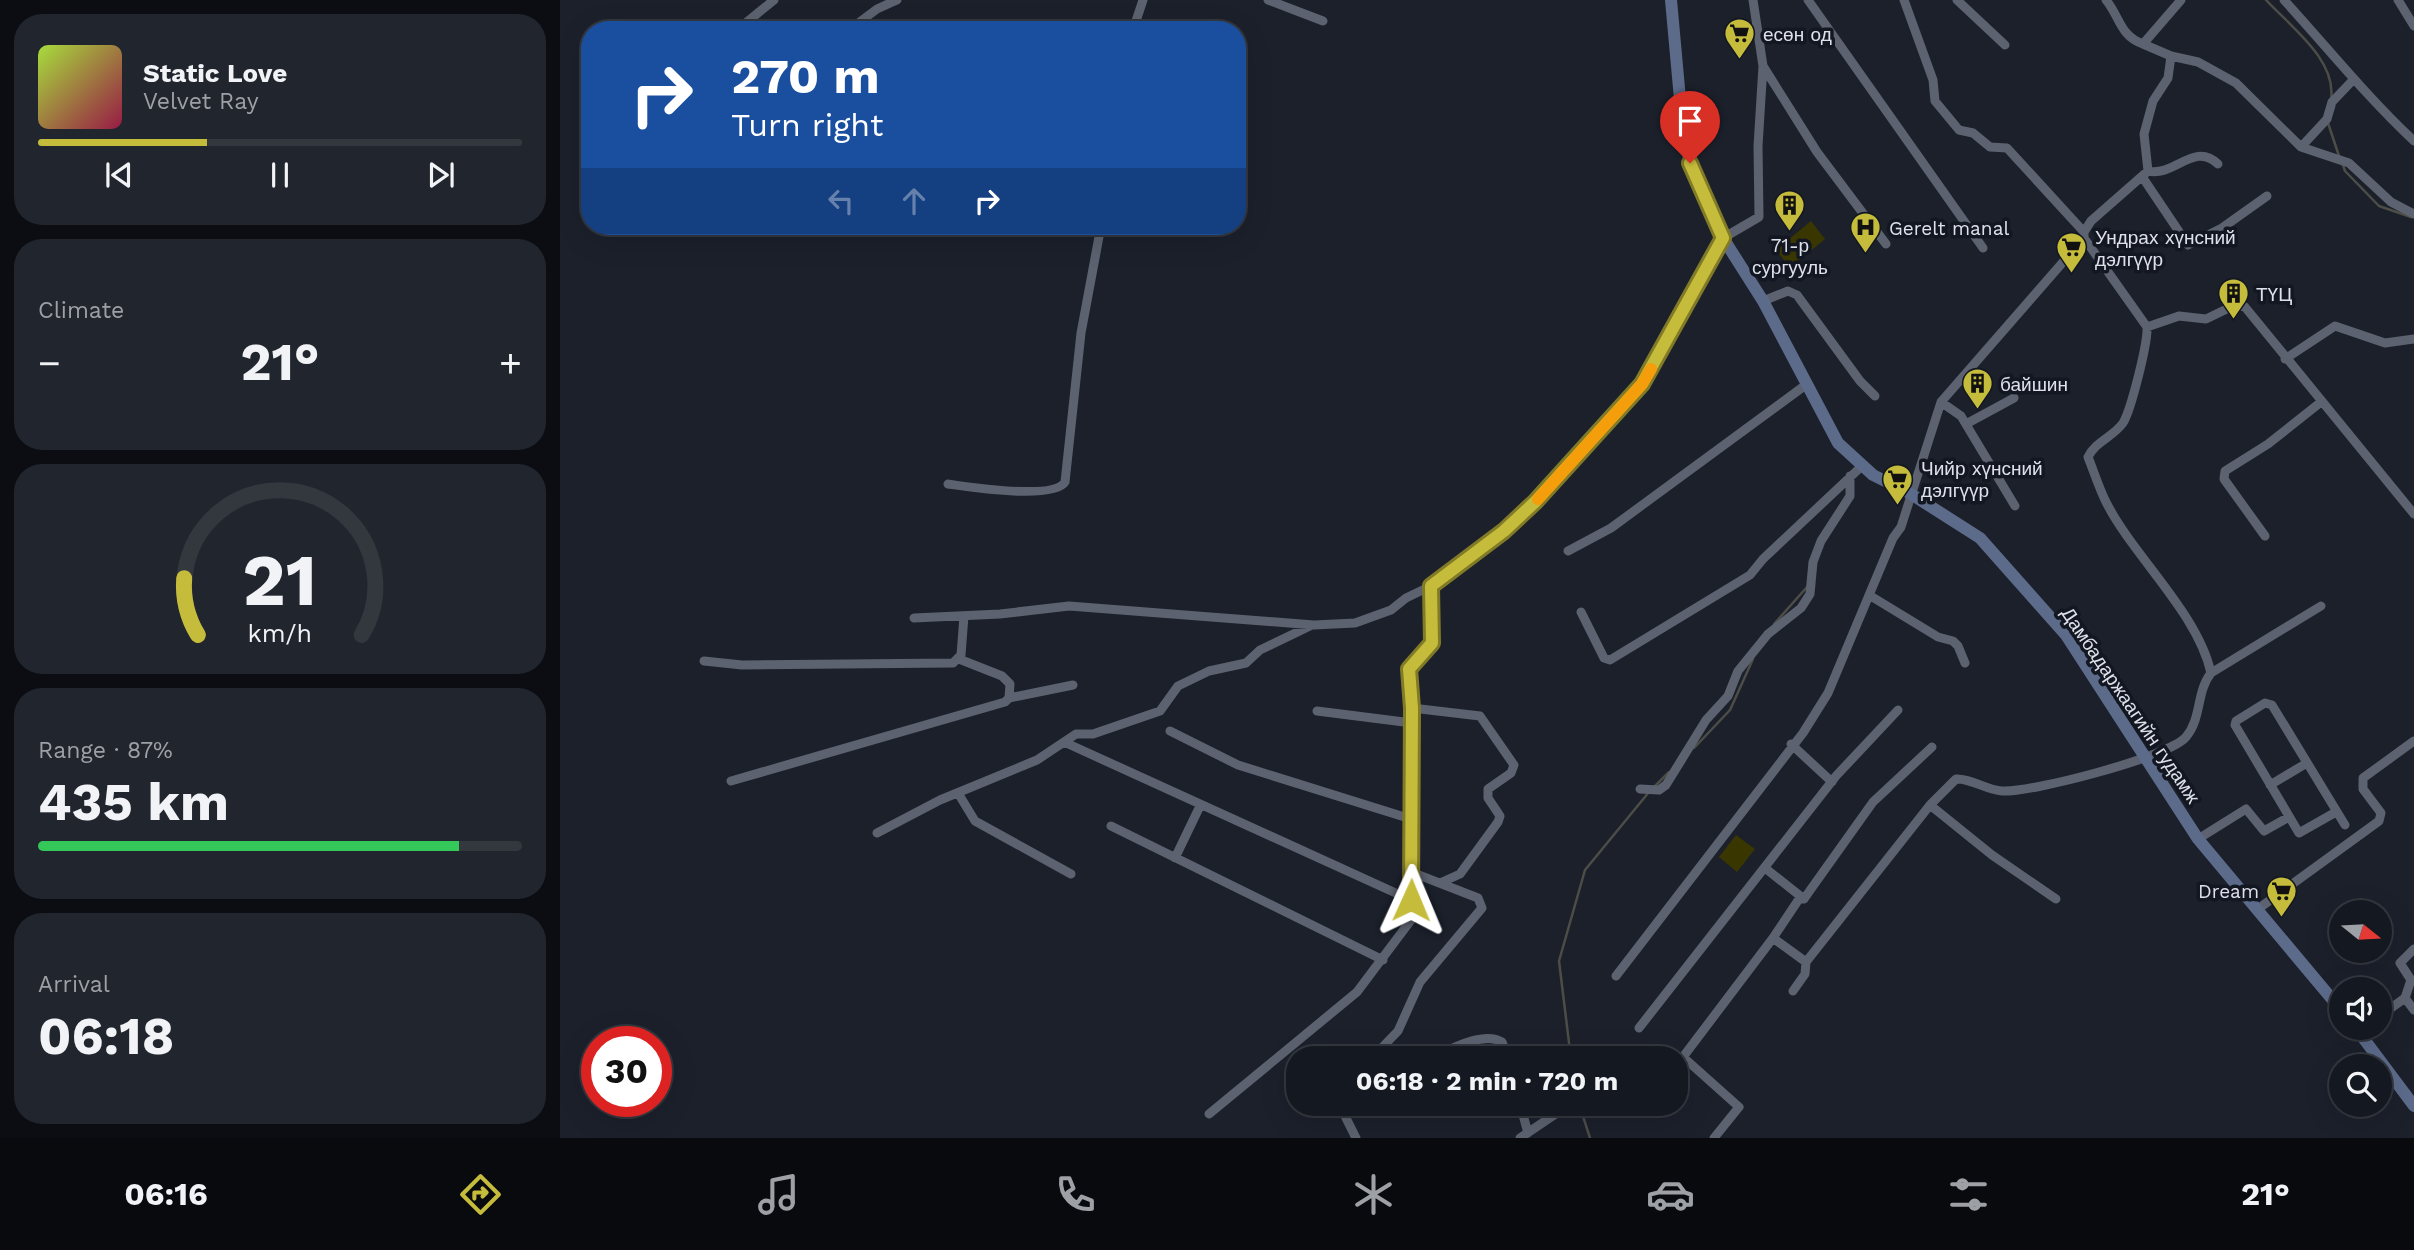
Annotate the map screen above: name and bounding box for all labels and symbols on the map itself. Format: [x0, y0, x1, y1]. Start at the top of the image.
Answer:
supermarket icon: есөн од [1723, 17, 1757, 61]
place label: есөн од [1763, 23, 1832, 46]
pin [1660, 91, 1720, 163]
building icon: 71-р сургууль [1773, 189, 1807, 233]
hospital icon: Gerelt manal [1849, 211, 1883, 255]
place label: Gerelt manal [1889, 217, 2009, 240]
place label: Ундрах хүнсний дэлгүүр [2095, 226, 2236, 271]
supermarket icon: Ундрах хүнсний дэлгүүр [2055, 231, 2089, 275]
place label: 71-р сургууль [1752, 234, 1828, 279]
building icon: ТҮЦ [2216, 277, 2250, 321]
place label: ТҮЦ [2256, 283, 2292, 306]
building icon: байшин [1960, 367, 1994, 411]
place label: байшин [2000, 373, 2068, 396]
place label: Чийр хүнсний дэлгүүр [1921, 457, 2043, 502]
supermarket icon: Чийр хүнсний дэлгүүр [1881, 462, 1915, 506]
street label: Дамбадаржаагийн гудамж [2056, 603, 2205, 808]
position arrow [1374, 863, 1448, 937]
supermarket icon: Dream [2265, 874, 2299, 918]
place label: Dream [2198, 880, 2259, 903]
north arrow [2329, 900, 2392, 962]
speed limit sign: 30 [581, 1026, 672, 1117]

